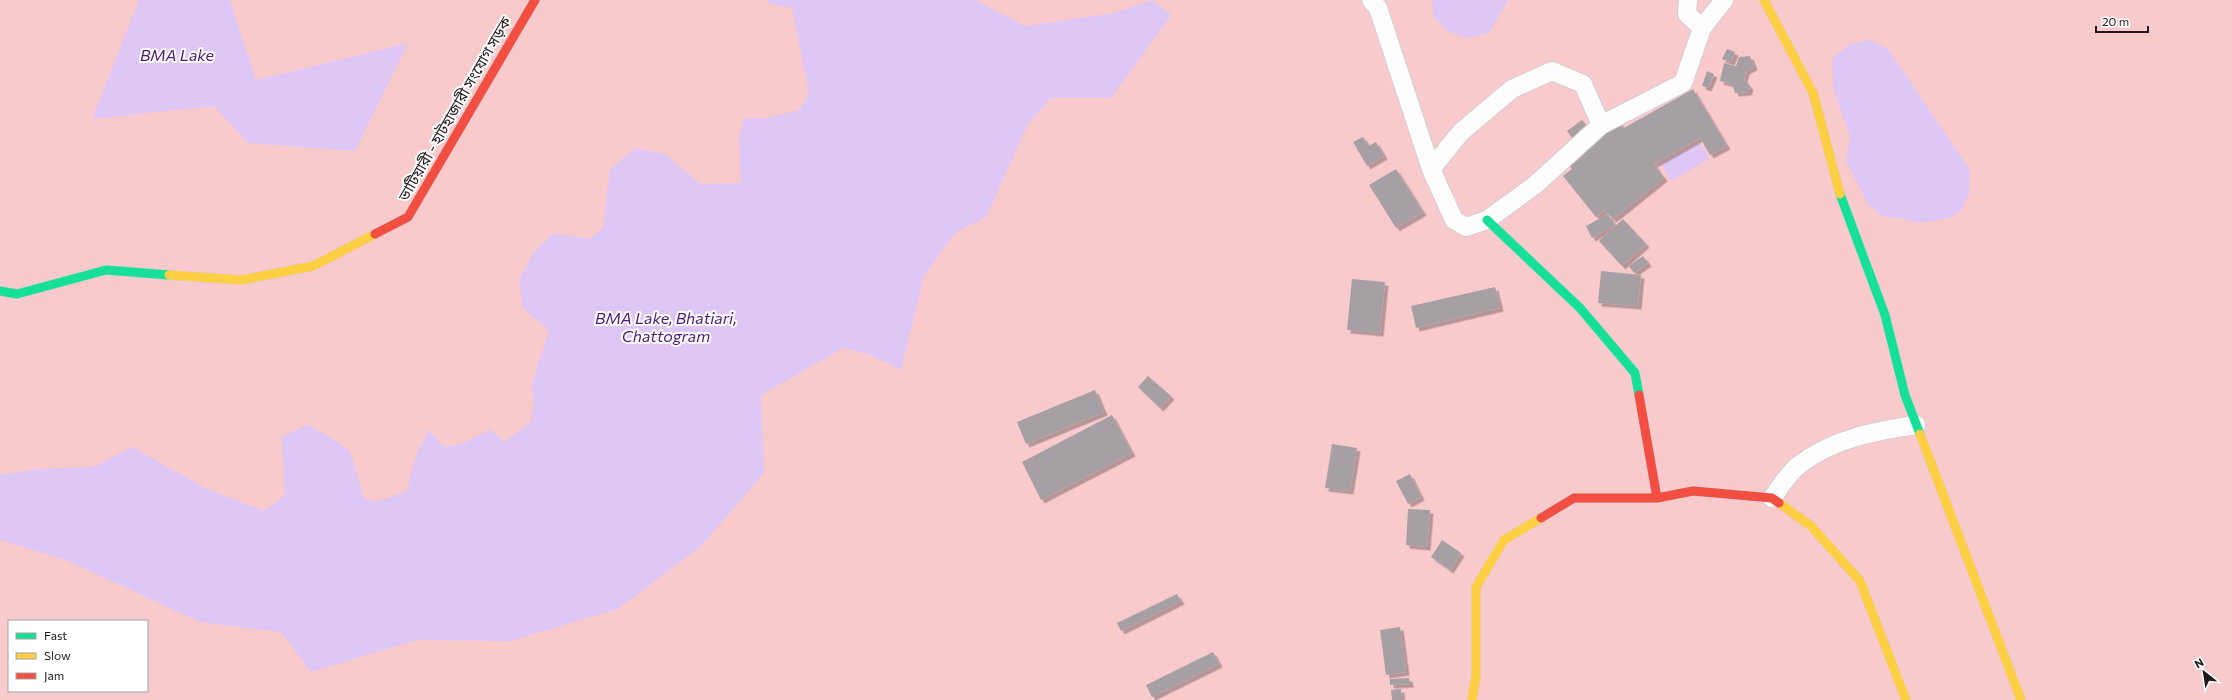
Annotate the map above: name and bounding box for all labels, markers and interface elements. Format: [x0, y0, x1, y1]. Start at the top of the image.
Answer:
scale bar [2096, 8, 2148, 34]
street label: ভাটিয়ারী - হাটহাজারী সংযোগ সড়ক [393, 13, 515, 205]
text: 20 m [2102, 14, 2129, 28]
water label: BMA Lake [140, 45, 215, 64]
water label: BMA Lake, Bhatiari, Chattogram [595, 308, 737, 345]
legend [8, 620, 148, 692]
text: Fast [44, 628, 67, 642]
text: Slow [44, 648, 71, 662]
north arrow [2184, 652, 2224, 692]
text: N [2192, 655, 2206, 671]
text: Jam [44, 668, 64, 683]

